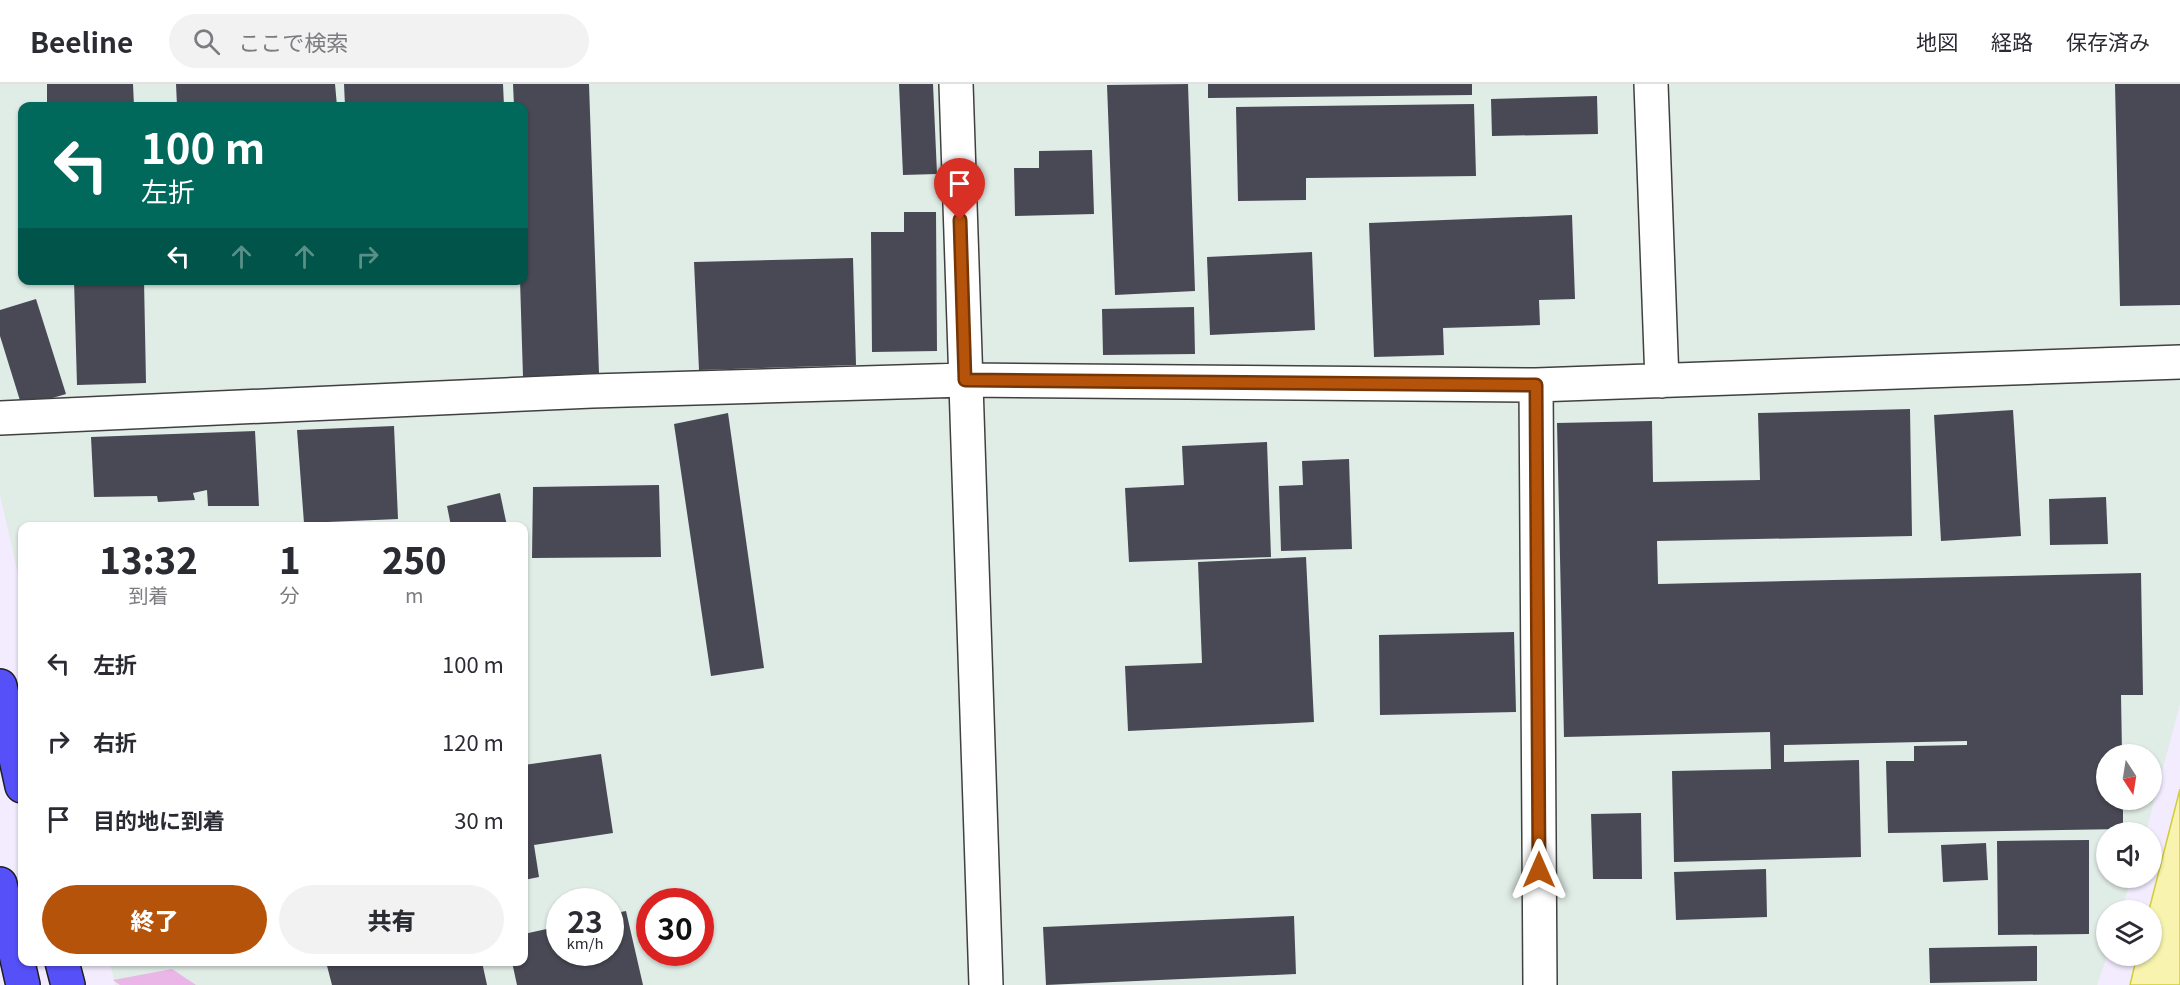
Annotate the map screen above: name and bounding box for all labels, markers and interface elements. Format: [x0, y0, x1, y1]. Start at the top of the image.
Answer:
search box [169, 14, 589, 68]
text: Beeline [30, 21, 133, 61]
icon: search [190, 25, 223, 58]
text: ここで検索 [238, 25, 348, 57]
text: 地図 [1916, 26, 1958, 56]
text: 経路 [1991, 26, 2033, 56]
text: 保存済み [2066, 26, 2150, 56]
text: 100 m [141, 115, 265, 176]
icon: left [42, 126, 120, 204]
pin [934, 158, 985, 220]
icon: arrive [943, 167, 976, 200]
text: 左折 [141, 171, 195, 210]
icon: left [162, 240, 195, 273]
icon: ahead [225, 240, 258, 273]
icon: ahead [288, 240, 321, 273]
icon: right [351, 240, 384, 273]
text: 13:32 [99, 532, 198, 584]
text: 1 [279, 532, 301, 584]
text: 250 [382, 532, 447, 584]
text: 到着 [129, 580, 169, 609]
text: 分 [280, 580, 300, 609]
text: m [405, 580, 424, 609]
icon: left [42, 647, 75, 680]
text: 左折 [93, 647, 137, 679]
text: 100 m [442, 647, 504, 679]
icon: right [42, 725, 75, 758]
text: 右折 [93, 725, 137, 757]
text: 120 m [442, 725, 504, 757]
north arrow [2096, 744, 2162, 810]
map controls [2096, 744, 2162, 966]
icon: arrive [42, 803, 75, 836]
text: 目的地に到着 [93, 803, 225, 835]
text: 30 m [454, 803, 504, 835]
button: sound [2096, 822, 2162, 888]
position arrow [1507, 838, 1571, 902]
button: 終了 [42, 885, 267, 954]
button: 共有 [279, 885, 504, 954]
speed limit sign: 30 [636, 888, 714, 966]
text: 23 [567, 898, 603, 942]
button: layers [2096, 900, 2162, 966]
text: km/h [566, 932, 604, 953]

